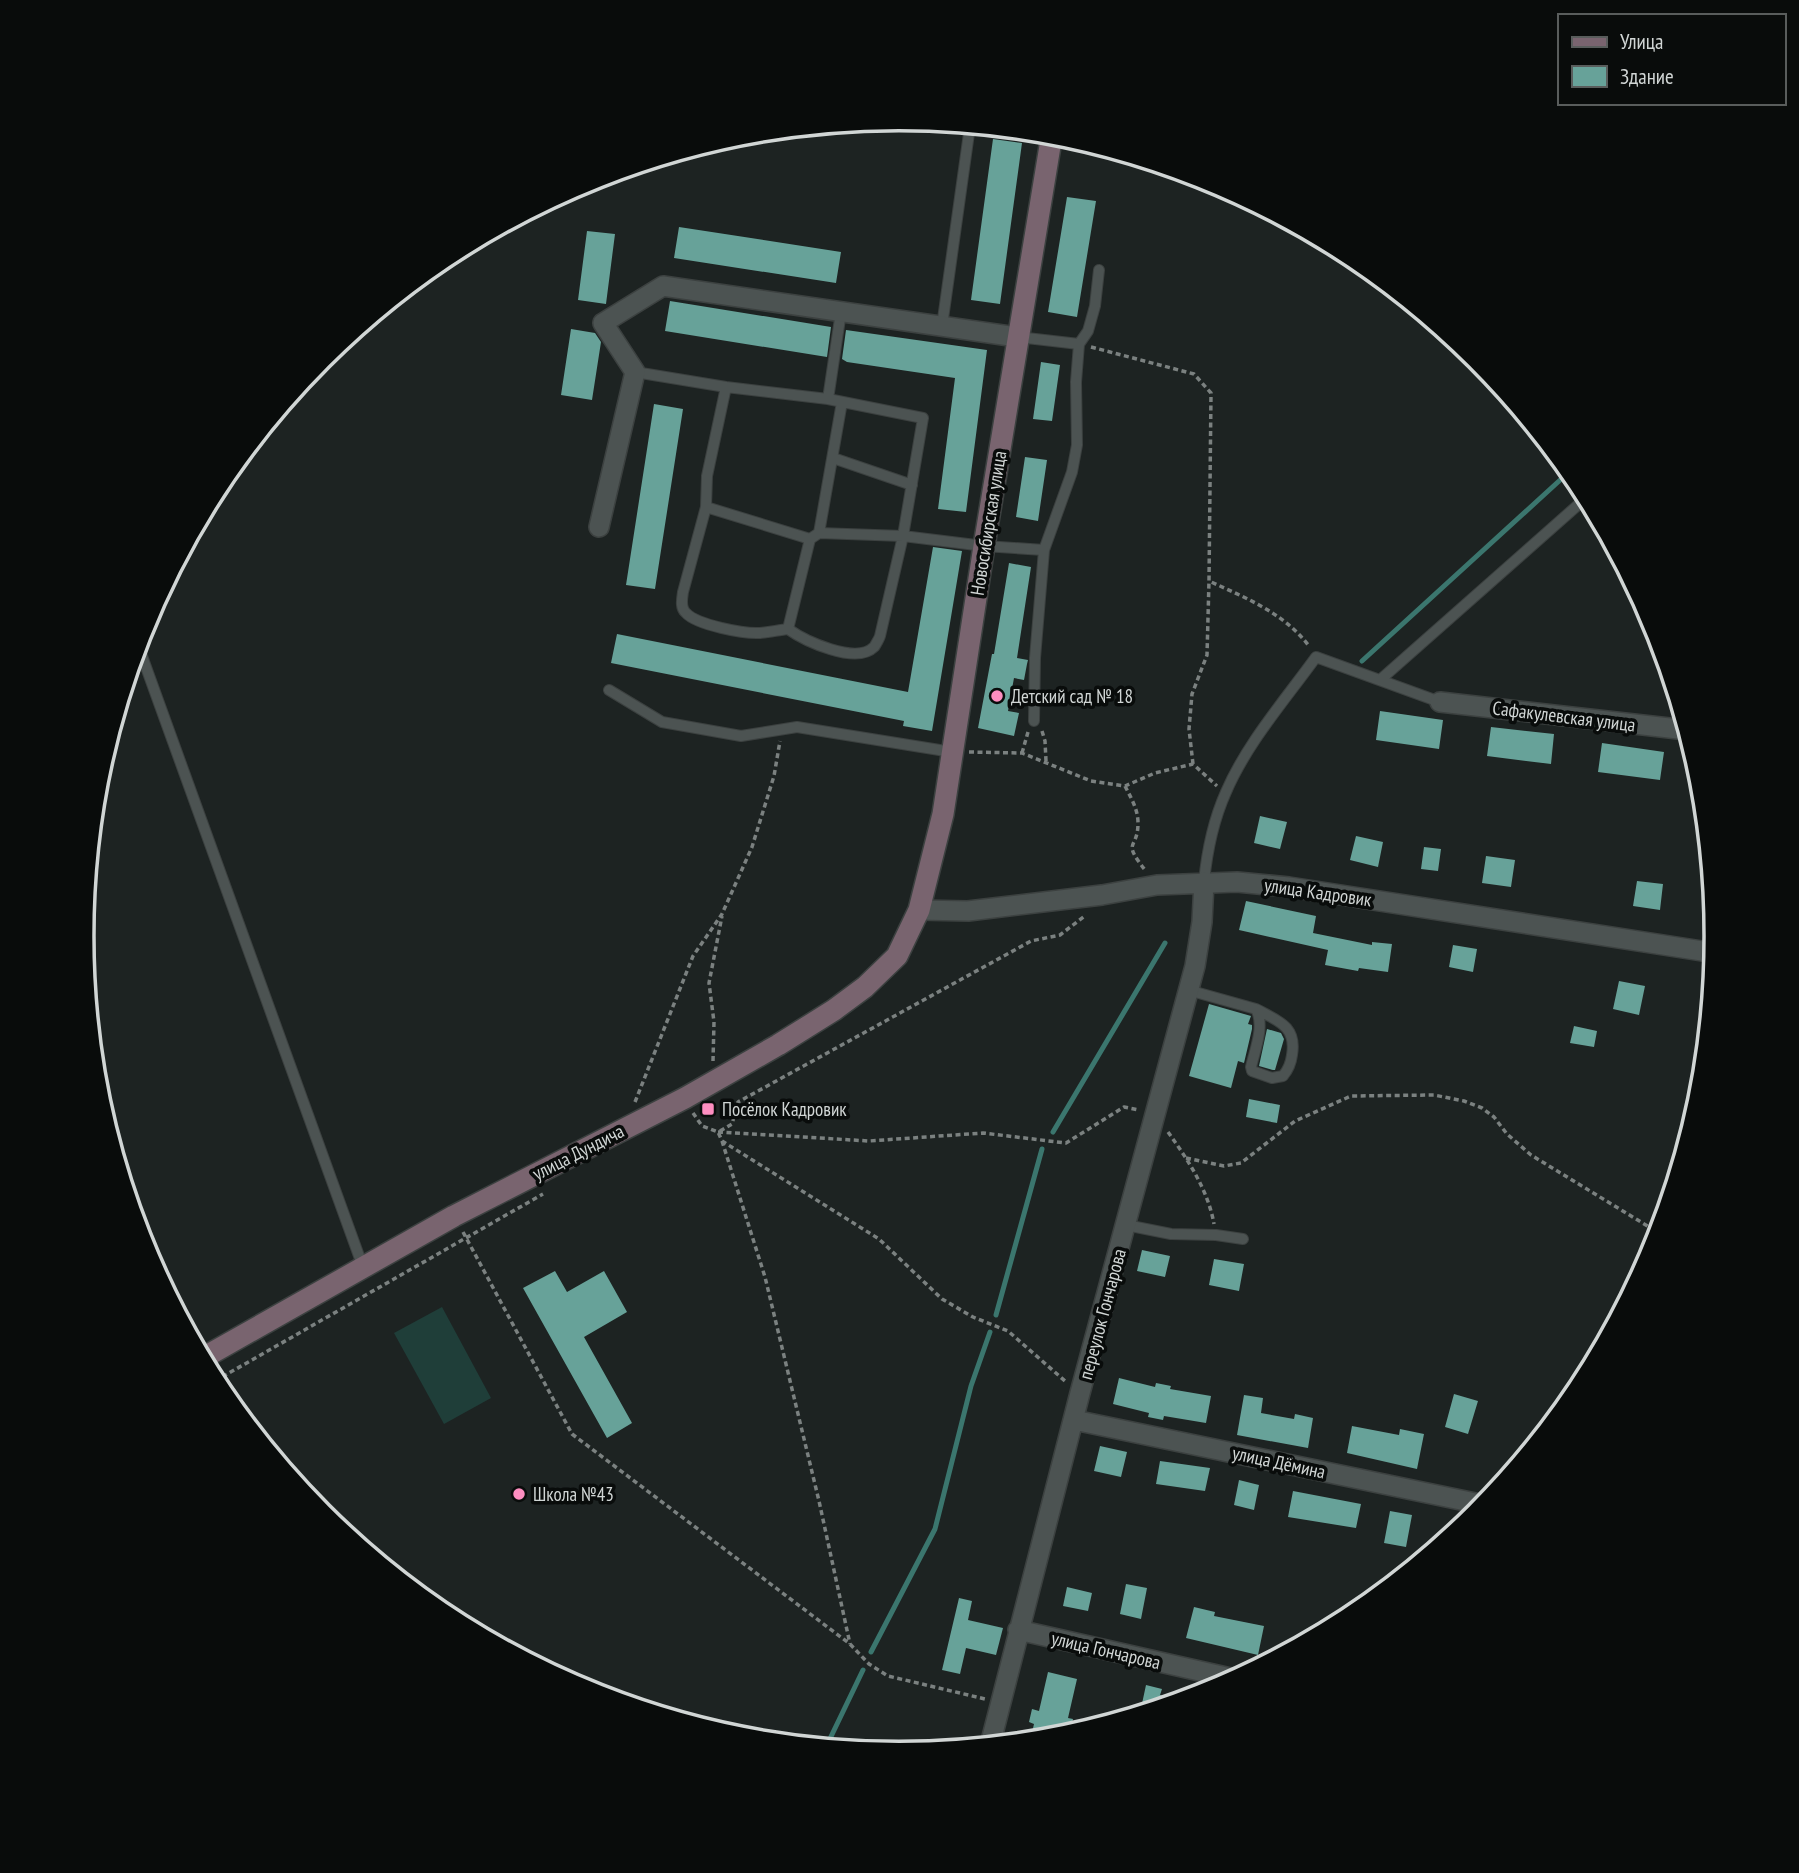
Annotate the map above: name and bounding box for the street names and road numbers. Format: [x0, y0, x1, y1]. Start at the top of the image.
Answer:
street label: Новосибирская улица [965, 449, 1011, 597]
street label: Сафакулевская улица [1491, 695, 1637, 737]
street label: улица Кадровик [1263, 873, 1374, 911]
street label: улица Дундича [528, 1119, 628, 1185]
street label: переулок Гончарова [1073, 1246, 1131, 1382]
street label: улица Дёмина [1230, 1440, 1328, 1484]
street label: улица Гончарова [1049, 1626, 1163, 1674]

